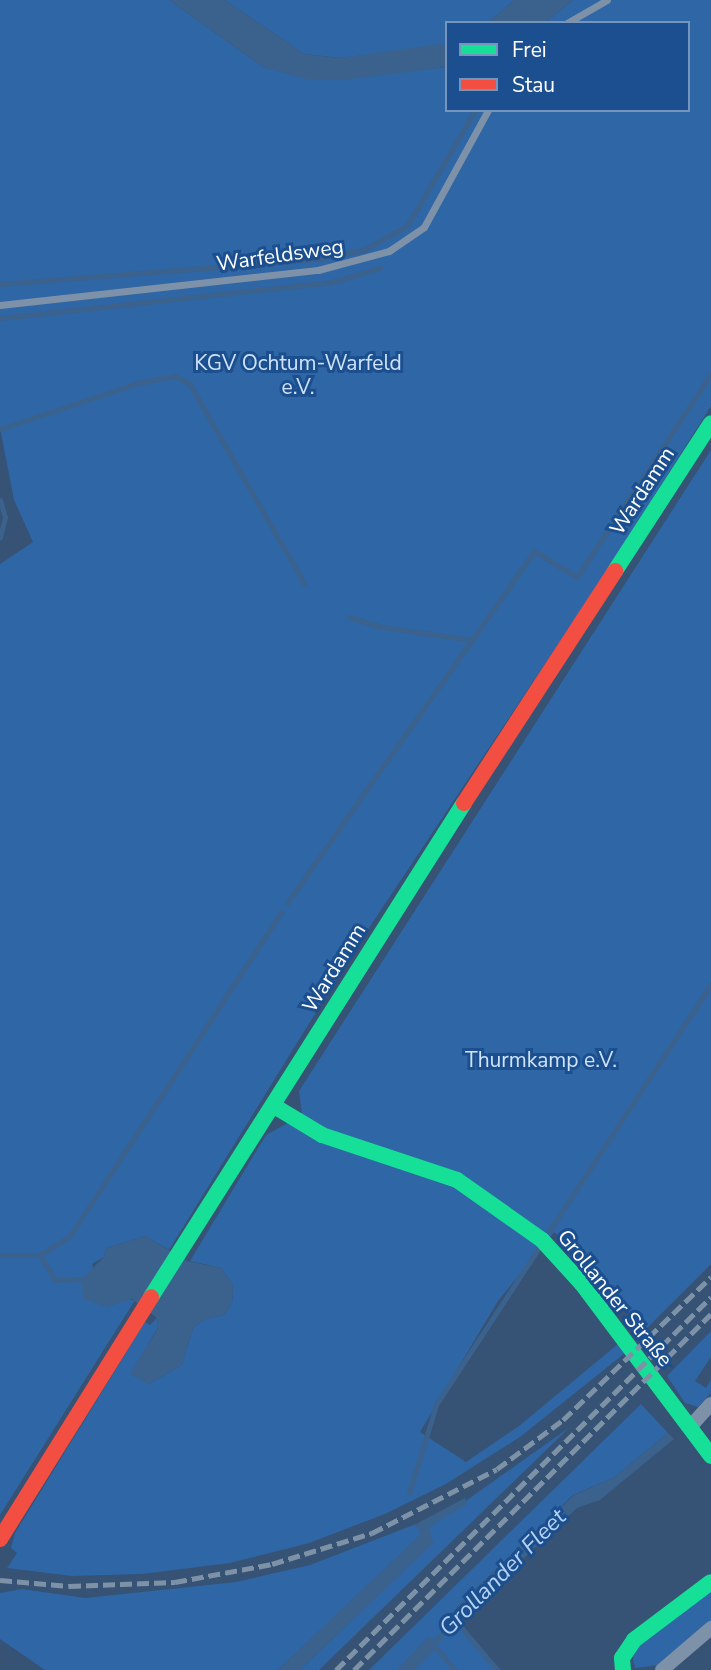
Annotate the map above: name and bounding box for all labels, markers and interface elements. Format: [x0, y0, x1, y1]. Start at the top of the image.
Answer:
legend [445, 21, 690, 112]
text: Frei [512, 36, 547, 64]
text: Stau [512, 71, 555, 99]
street label: Warfeldsweg [215, 234, 345, 276]
park label: KGV Ochtum-Warfeld e.V. [194, 350, 402, 400]
street label: Wardamm [604, 442, 680, 540]
street label: Wardamm [297, 919, 371, 1017]
park label: Thurmkamp e.V. [465, 1047, 617, 1073]
street label: Grollander Straße [552, 1224, 678, 1372]
water label: Grollander Fleet [434, 1504, 572, 1642]

